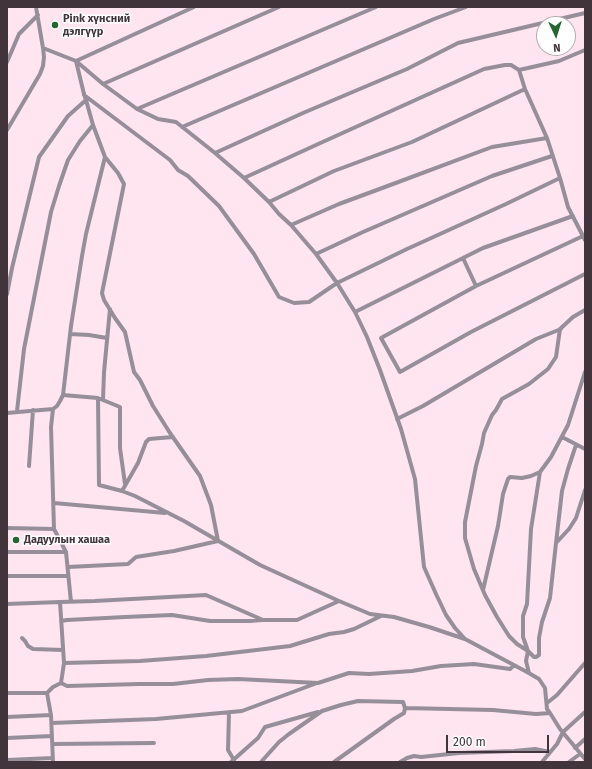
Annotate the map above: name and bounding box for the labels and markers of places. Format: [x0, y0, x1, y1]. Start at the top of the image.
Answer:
place label: Pink хүнсний дэлгүүр [63, 12, 130, 38]
marker: Pink хүнсний дэлгүүр [50, 20, 60, 30]
place label: Дадуулын хашаа [24, 533, 110, 547]
marker: Дадуулын хашаа [11, 535, 21, 545]

